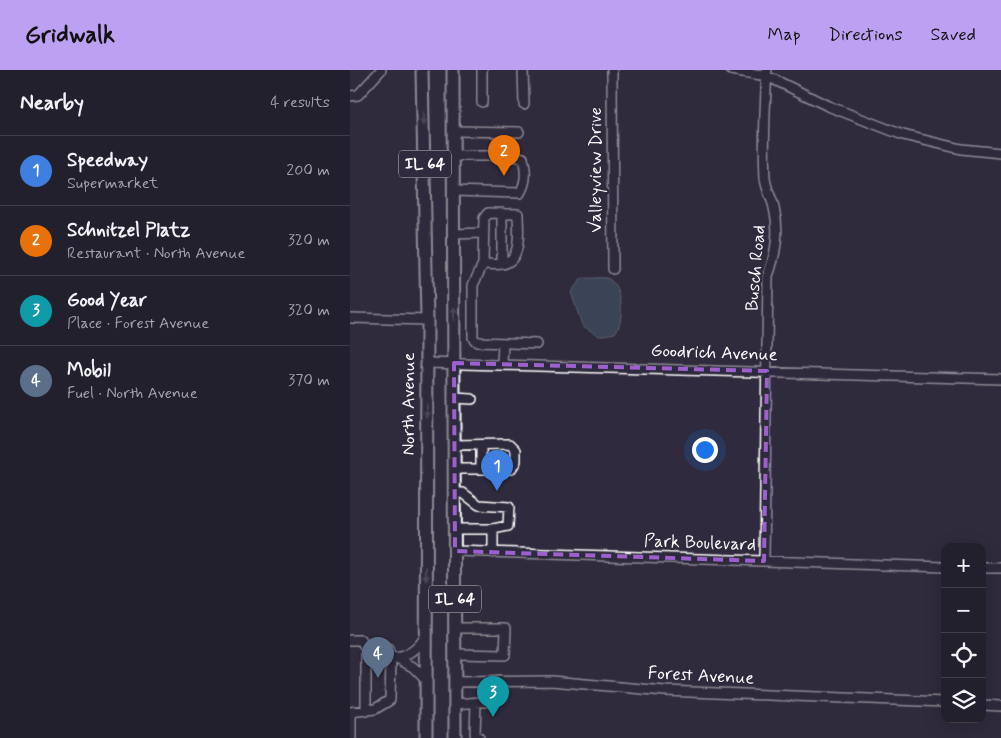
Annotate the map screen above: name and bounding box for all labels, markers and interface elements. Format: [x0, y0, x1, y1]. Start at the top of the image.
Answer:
text: Gridwalk [25, 20, 115, 51]
text: Map [768, 23, 801, 47]
text: Directions [829, 23, 903, 47]
text: Saved [931, 23, 976, 47]
text: Nearby [20, 89, 84, 117]
text: 4 results [270, 92, 330, 113]
street label: Valleyview Drive [584, 107, 608, 233]
one-way arrow [420, 111, 428, 127]
pin: 2 [488, 135, 520, 176]
text: Speedway [67, 148, 148, 173]
road number: IL 64 [399, 150, 451, 178]
text: 1 [32, 160, 40, 181]
text: 200 m [286, 160, 330, 181]
text: Supermarket [67, 173, 158, 194]
text: Schnitzel Platz [67, 218, 190, 243]
street label: Busch Road [740, 224, 772, 312]
text: 2 [32, 230, 40, 251]
text: 320 m [288, 230, 330, 251]
text: Restaurant · North Avenue [67, 243, 245, 264]
text: Good Year [67, 288, 147, 313]
text: 3 [32, 300, 40, 321]
text: 320 m [288, 300, 330, 321]
one-way arrow [450, 306, 458, 322]
text: Place · Forest Avenue [67, 313, 209, 334]
street label: Goodrich Avenue [650, 339, 778, 367]
street label: North Avenue [397, 352, 421, 456]
text: Mobil [67, 358, 111, 383]
text: 4 [31, 370, 41, 391]
text: 370 m [288, 370, 330, 391]
text: Fuel · North Avenue [67, 383, 198, 404]
one-way arrow [423, 404, 431, 420]
your location [692, 437, 718, 463]
pin: 1 [481, 450, 513, 491]
street label: Park Boulevard [644, 529, 756, 557]
map controls [941, 543, 986, 723]
button: + [941, 543, 986, 588]
one-way arrow [422, 566, 430, 582]
road number: IL 64 [429, 586, 481, 612]
button: − [941, 588, 986, 633]
button: locate [941, 633, 986, 678]
pin: 4 [362, 637, 394, 678]
street label: Forest Avenue [647, 661, 755, 691]
pin: 3 [477, 676, 509, 717]
button: layers [941, 678, 986, 723]

